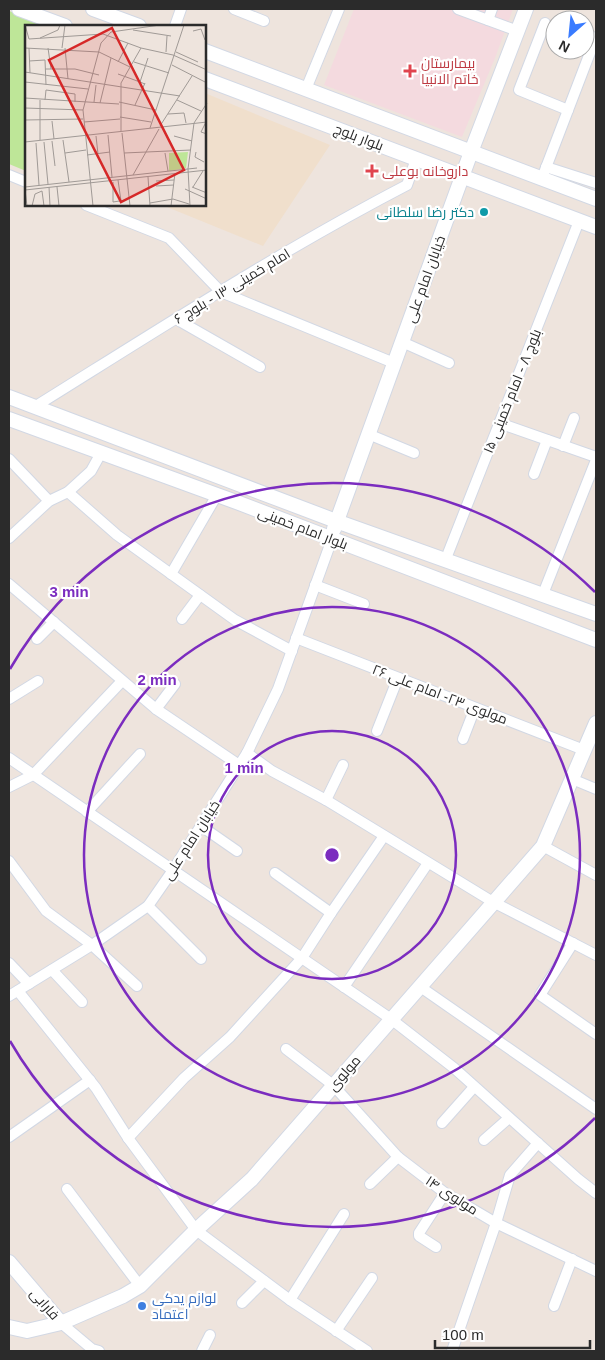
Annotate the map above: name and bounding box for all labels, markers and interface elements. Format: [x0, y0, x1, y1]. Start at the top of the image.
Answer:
north arrow [545, 10, 595, 60]
inset map [25, 25, 206, 206]
text: N [556, 37, 572, 56]
place label: بیمارستان خاتم الانبیا [421, 55, 479, 89]
marker: بیمارستان خاتم الانبیا [403, 64, 417, 78]
street label: بلوار بلوچ [332, 120, 386, 155]
place label: داروخانه بوعلی [382, 163, 468, 179]
marker: داروخانه بوعلی [366, 165, 378, 177]
place label: دکتر رضا سلطانی [376, 204, 474, 220]
marker: دکتر رضا سلطانی [478, 206, 490, 218]
street label: خیابان امام علی [402, 233, 450, 325]
street label: امام خمینی ۱۳ - بلوچ ۶ [171, 245, 294, 329]
street label: بلوچ ۸ - امام خمینی ۱۵ [480, 327, 546, 456]
street label: بلوار امام خمینی [255, 504, 350, 554]
text: 3 min [49, 583, 89, 600]
street label: مولوی ۲۳- امام علی ۲۶ [370, 661, 510, 729]
text: 2 min [137, 671, 177, 688]
text: 1 min [224, 759, 264, 776]
street label: خیابان امام علی [159, 797, 224, 884]
centre of rings [323, 846, 341, 864]
street label: مولوی [324, 1052, 364, 1094]
street label: مولوی ۱۴ [423, 1172, 481, 1218]
street label: فارابی [27, 1285, 63, 1323]
place label: لوازم یدکی اعتماد [152, 1290, 216, 1322]
marker: لوازم یدکی اعتماد [136, 1300, 148, 1312]
scale bar [435, 1318, 590, 1350]
text: 100 m [442, 1326, 484, 1343]

